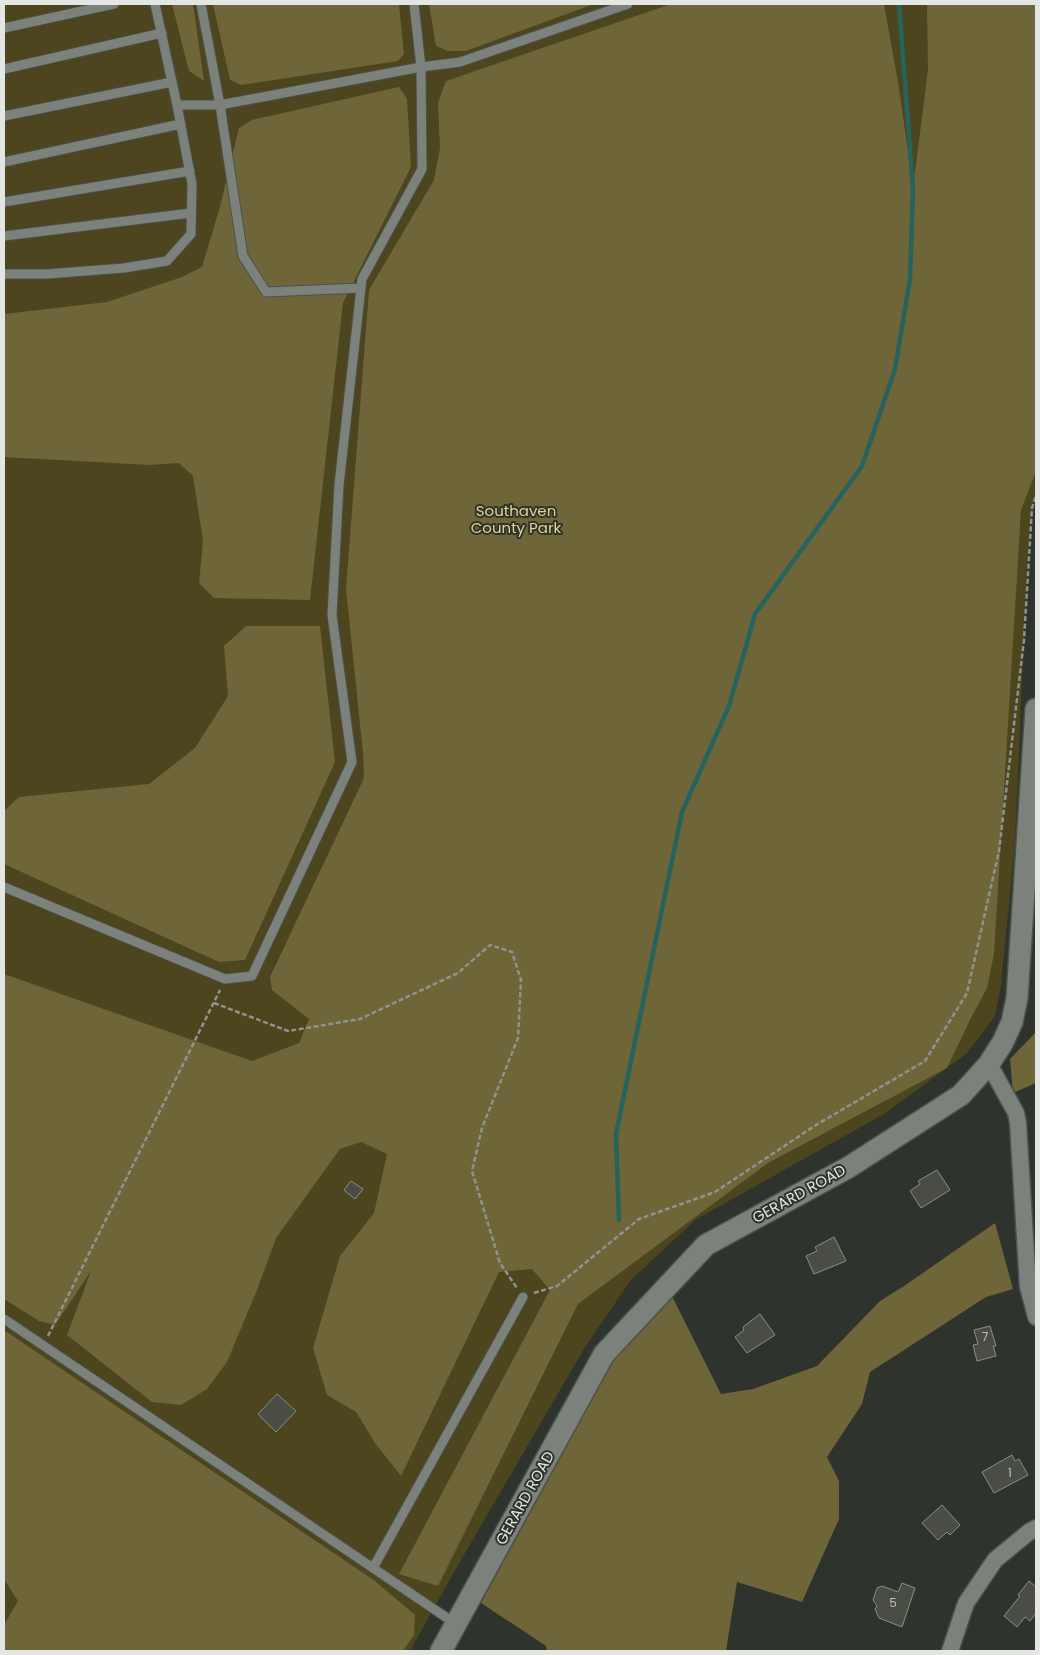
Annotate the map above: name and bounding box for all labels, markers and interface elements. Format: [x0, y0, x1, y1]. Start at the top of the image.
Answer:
park label: Southaven County Park [471, 500, 561, 538]
street label: GERARD ROAD [748, 1159, 849, 1228]
house number: 7 [982, 1328, 989, 1345]
street label: GERARD ROAD [490, 1447, 559, 1548]
house number: 1 [1008, 1464, 1012, 1481]
house number: 5 [889, 1594, 897, 1611]

